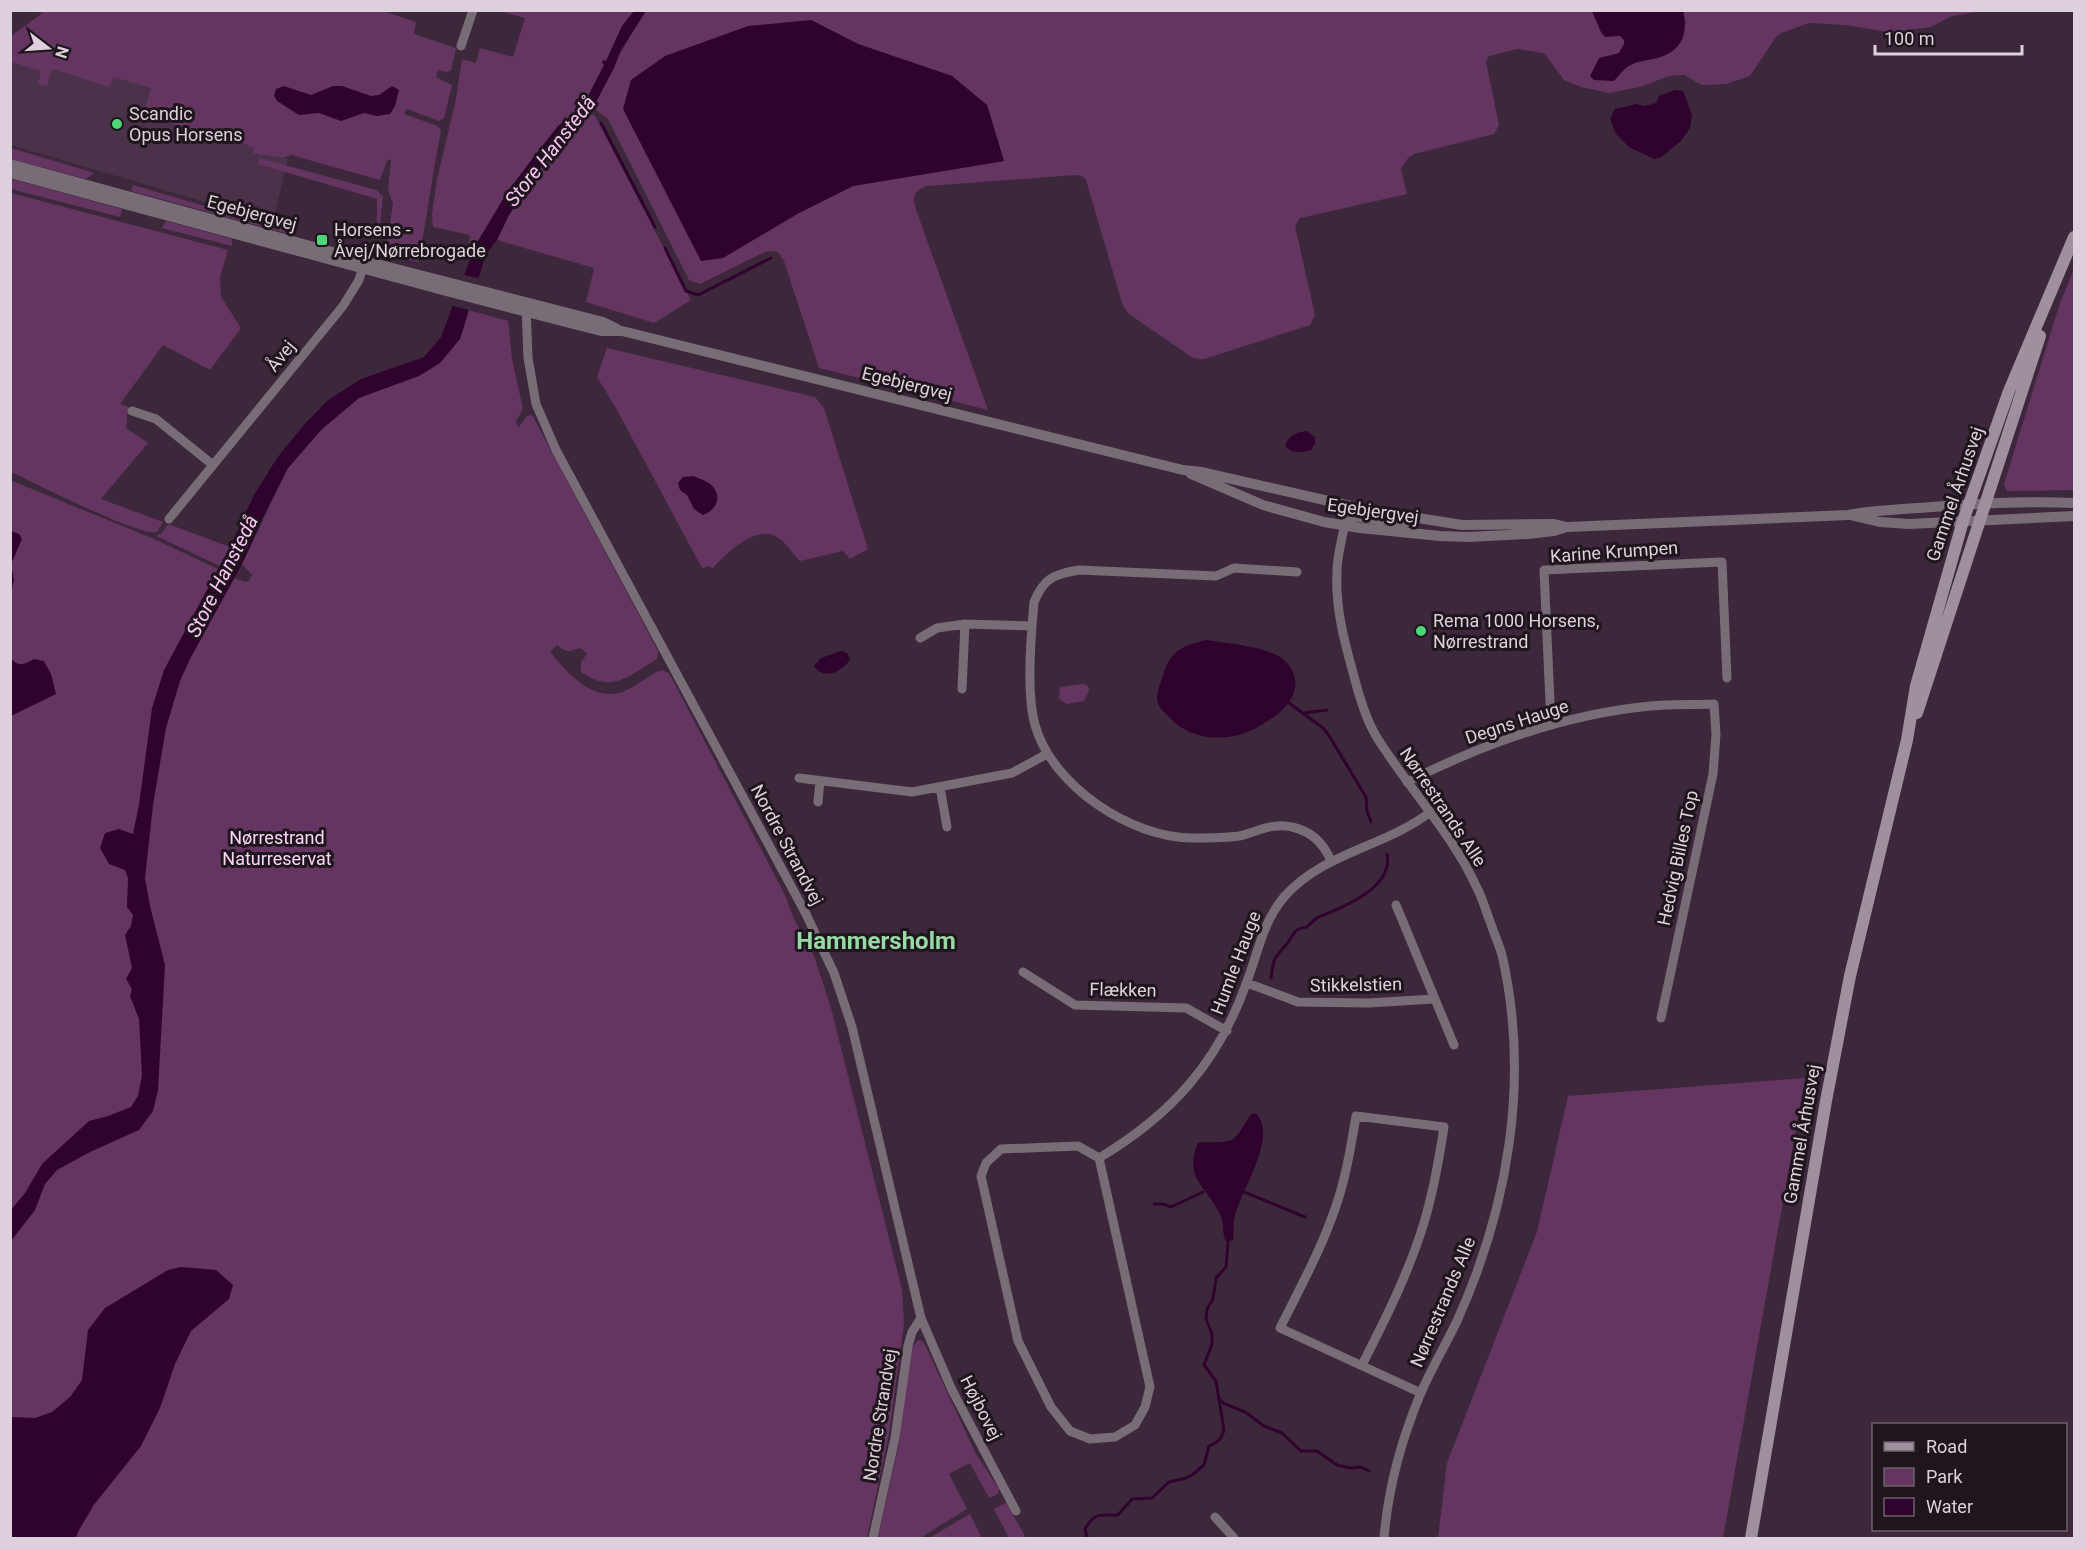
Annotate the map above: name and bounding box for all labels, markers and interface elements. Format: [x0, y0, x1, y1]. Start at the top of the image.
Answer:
north arrow [18, 18, 78, 78]
scale bar [1875, 18, 2022, 56]
text: 100 m [1884, 28, 1935, 49]
text: N [51, 44, 73, 60]
water label: Store Hanstedå [499, 91, 601, 211]
place label: Scandic Opus Horsens [129, 103, 242, 145]
marker: Scandic Opus Horsens [110, 117, 124, 131]
street label: Egebjergvej [205, 190, 299, 235]
place label: Horsens - Åvej/Nørrebrogade [334, 219, 486, 261]
marker: Horsens - Åvej/Nørrebrogade [315, 233, 329, 247]
street label: Åvej [261, 335, 299, 375]
street label: Egebjergvej [860, 362, 954, 405]
street label: Gammel Århusvej [1921, 423, 1987, 564]
street label: Egebjergvej [1326, 494, 1420, 527]
water label: Store Hanstedå [181, 511, 263, 641]
street label: Karine Krumpen [1549, 537, 1679, 566]
place label: Rema 1000 Horsens, Nørrestrand [1433, 610, 1599, 652]
marker: Rema 1000 Horsens, Nørrestrand [1414, 624, 1428, 638]
street label: Degns Hauge [1463, 695, 1571, 748]
street label: Nørrestrands Alle [1396, 743, 1491, 870]
street label: Nordre Strandvej [747, 781, 828, 909]
street label: Hedvig Billes Top [1653, 788, 1702, 927]
park label: Nørrestrand Naturreservat [222, 827, 332, 869]
street label: Humle Hauge [1206, 908, 1265, 1018]
district label: Hammersholm [796, 927, 956, 955]
street label: Stikkelstien [1310, 973, 1402, 996]
street label: Flækken [1089, 978, 1157, 1001]
street label: Gammel Århusvej [1778, 1062, 1824, 1205]
street label: Nørrestrands Alle [1406, 1234, 1479, 1370]
street label: Nordre Strandvej [859, 1347, 900, 1483]
street label: Højbovej [956, 1372, 1007, 1444]
legend [1872, 1423, 2067, 1531]
text: Road [1926, 1436, 1967, 1457]
text: Park [1926, 1466, 1963, 1487]
text: Water [1926, 1496, 1973, 1517]

